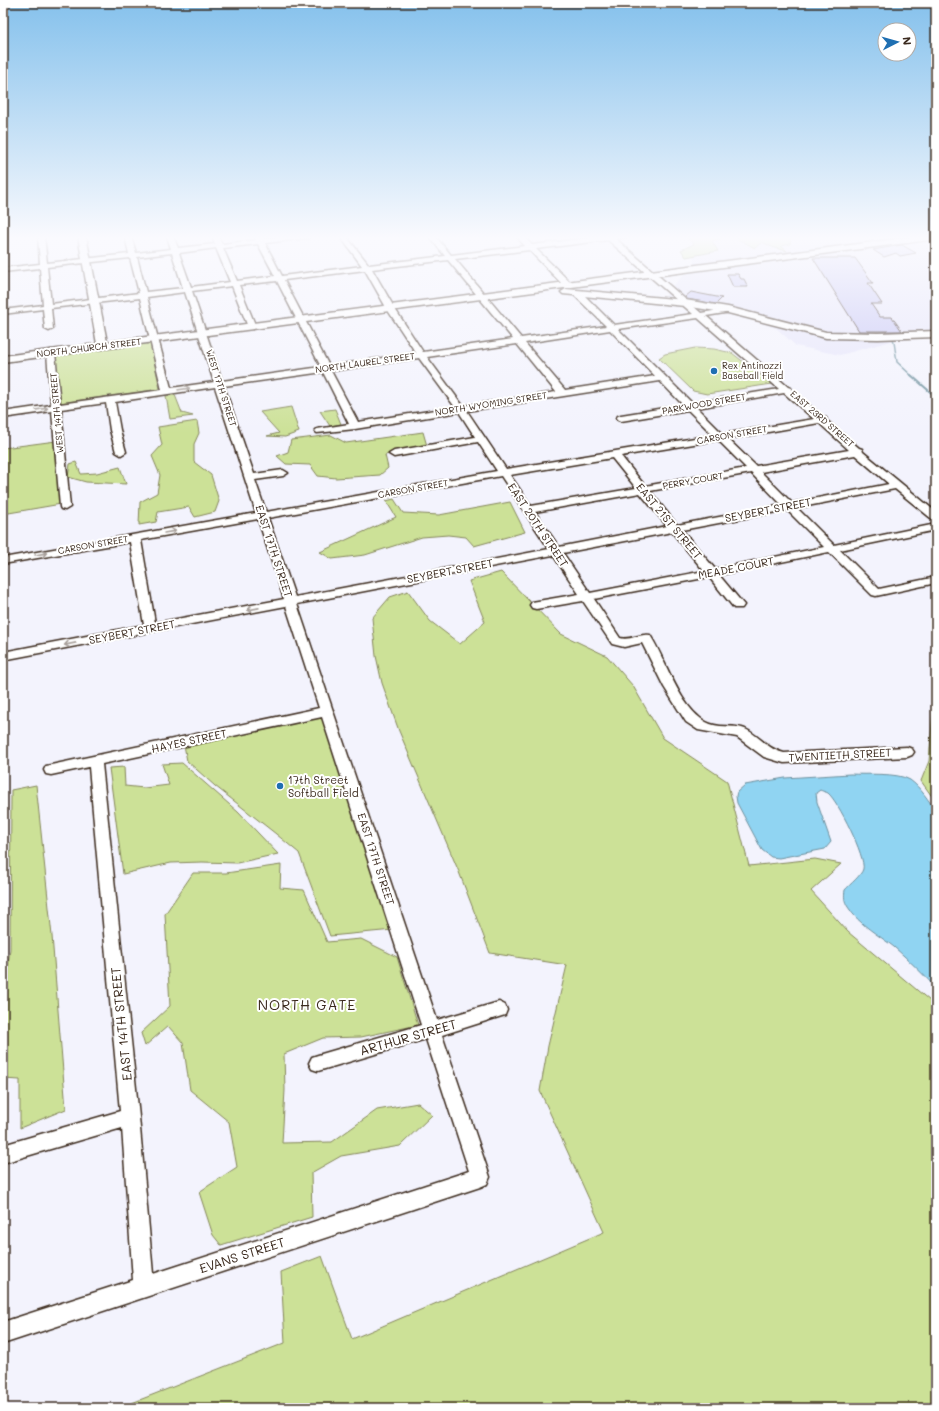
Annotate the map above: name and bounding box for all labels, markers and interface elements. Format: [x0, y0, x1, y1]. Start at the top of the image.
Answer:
north arrow [877, 22, 917, 62]
text: N [900, 36, 915, 46]
street label: NORTH CHURCH STREET [36, 336, 142, 359]
street label: WEST 17TH STREET [204, 348, 239, 428]
street label: NORTH LAUREL STREET [314, 350, 415, 375]
place label: Rex Antinozzi Baseball Field [722, 360, 783, 381]
marker: Rex Antinozzi Baseball Field [709, 366, 719, 376]
street label: WEST 14TH STREET [48, 372, 66, 454]
one-way arrow [177, 385, 190, 393]
street label: EAST 23RD STREET [788, 388, 856, 449]
street label: NORTH WYOMING STREET [434, 389, 548, 418]
street label: PARKWOOD STREET [661, 391, 747, 416]
one-way arrow [35, 405, 48, 413]
street label: CARSON STREET [696, 423, 768, 446]
street label: PERRY COURT [662, 470, 724, 491]
street label: CARSON STREET [377, 477, 449, 500]
street label: EAST 20TH STREET [505, 480, 572, 570]
street label: EAST 21ST STREET [633, 480, 706, 562]
street label: SEYBERT STREET [723, 494, 812, 525]
street label: EAST 17TH STREET [252, 503, 297, 599]
one-way arrow [163, 528, 176, 536]
street label: CARSON STREET [57, 533, 129, 556]
one-way arrow [35, 550, 48, 558]
street label: MEADE COURT [697, 553, 775, 582]
street label: SEYBERT STREET [405, 555, 494, 586]
one-way arrow [246, 605, 259, 613]
street label: SEYBERT STREET [87, 616, 176, 647]
one-way arrow [64, 640, 77, 648]
street label: HAYES STREET [150, 725, 228, 756]
street label: TWENTIETH STREET [788, 744, 892, 765]
place label: 17th Street Softball Field [288, 772, 359, 800]
marker: 17th Street Softball Field [275, 781, 285, 791]
street label: EAST 17TH STREET [354, 811, 399, 907]
street label: EAST 14TH STREET [106, 966, 135, 1082]
district label: NORTH GATE [258, 995, 356, 1014]
street label: ARTHUR STREET [357, 1015, 458, 1058]
street label: EVANS STREET [197, 1233, 287, 1276]

